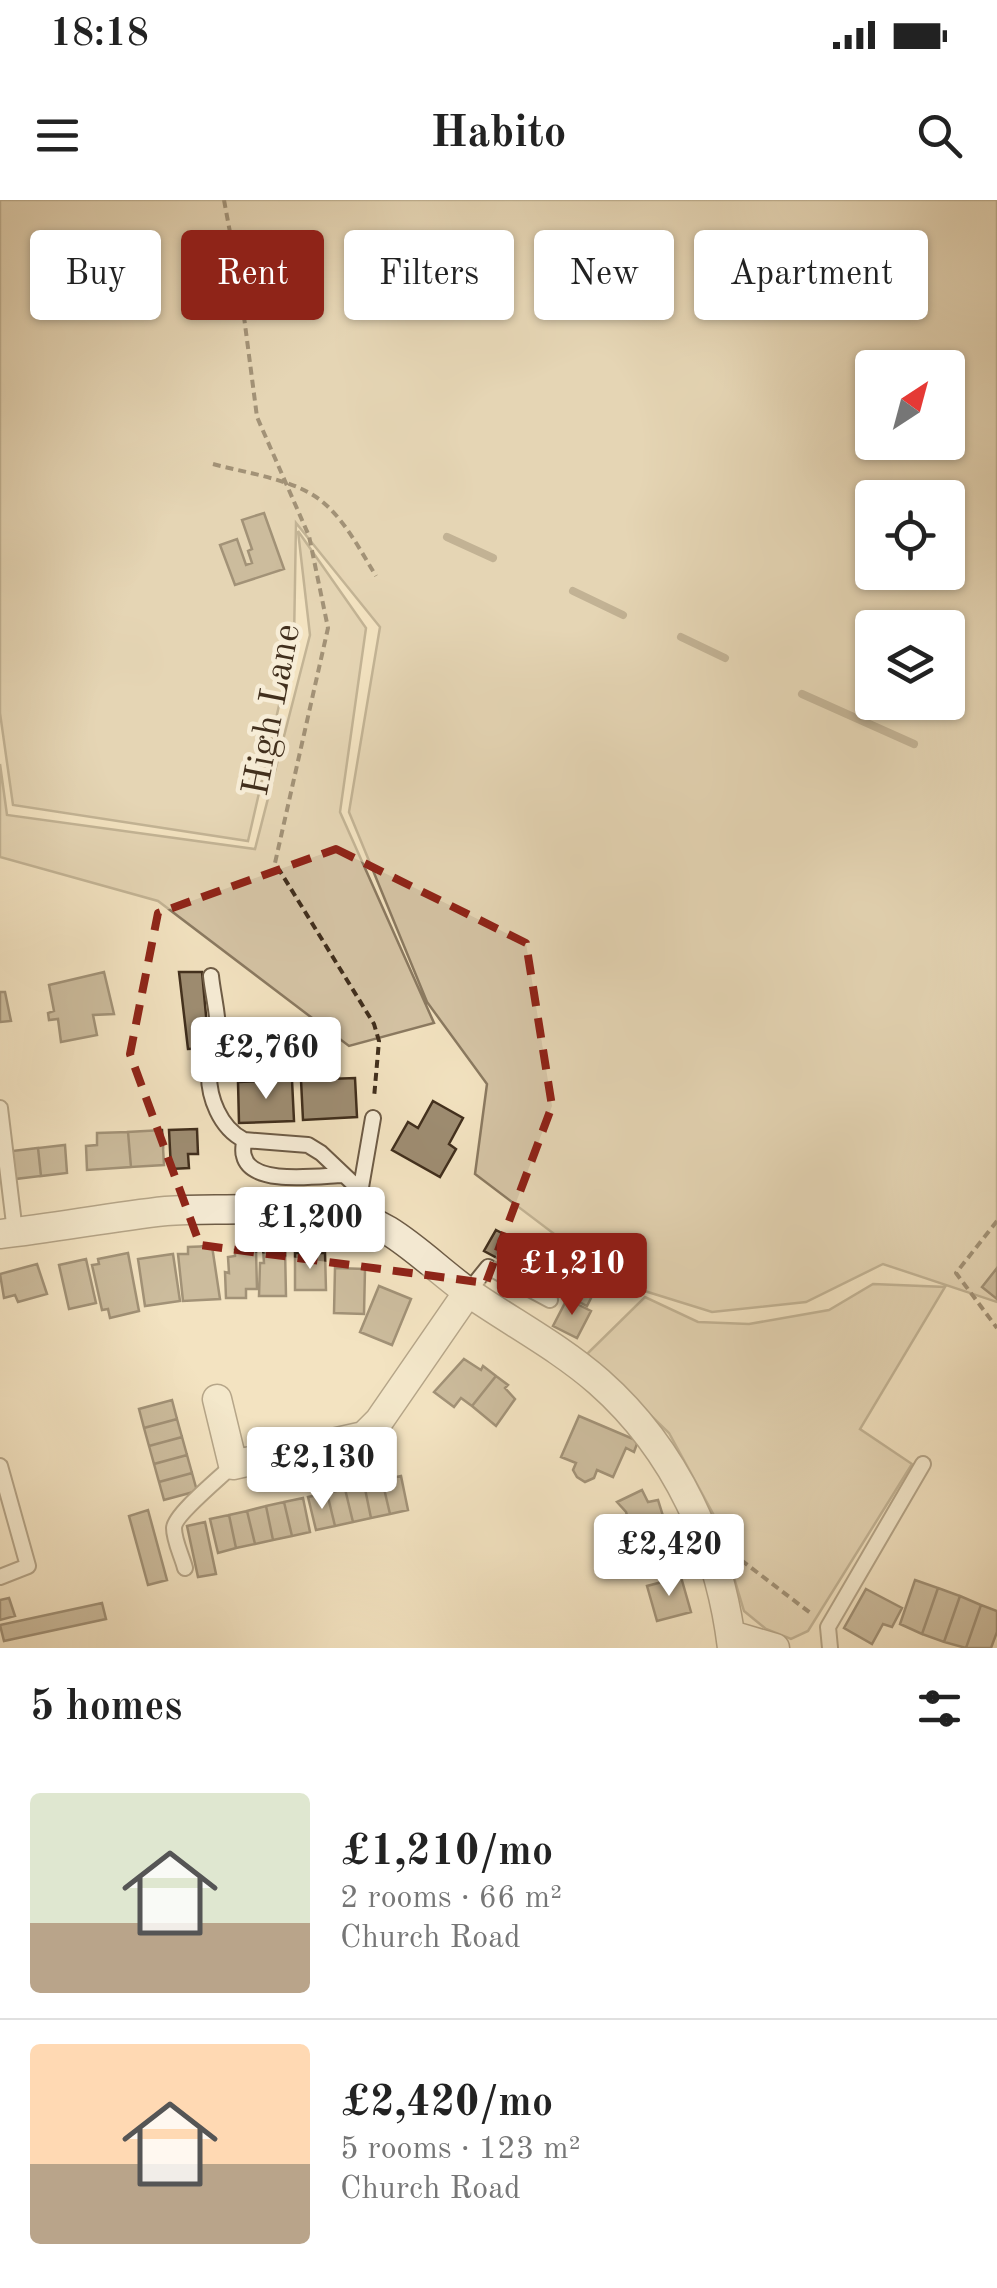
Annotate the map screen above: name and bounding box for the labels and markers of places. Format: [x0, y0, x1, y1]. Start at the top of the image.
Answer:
pin: £2,760 [185, 1017, 347, 1102]
pin: £1,200 [229, 1187, 391, 1272]
pin: £1,210 [491, 1233, 653, 1318]
pin: £2,130 [241, 1427, 403, 1512]
pin: £2,420 [588, 1514, 750, 1599]

